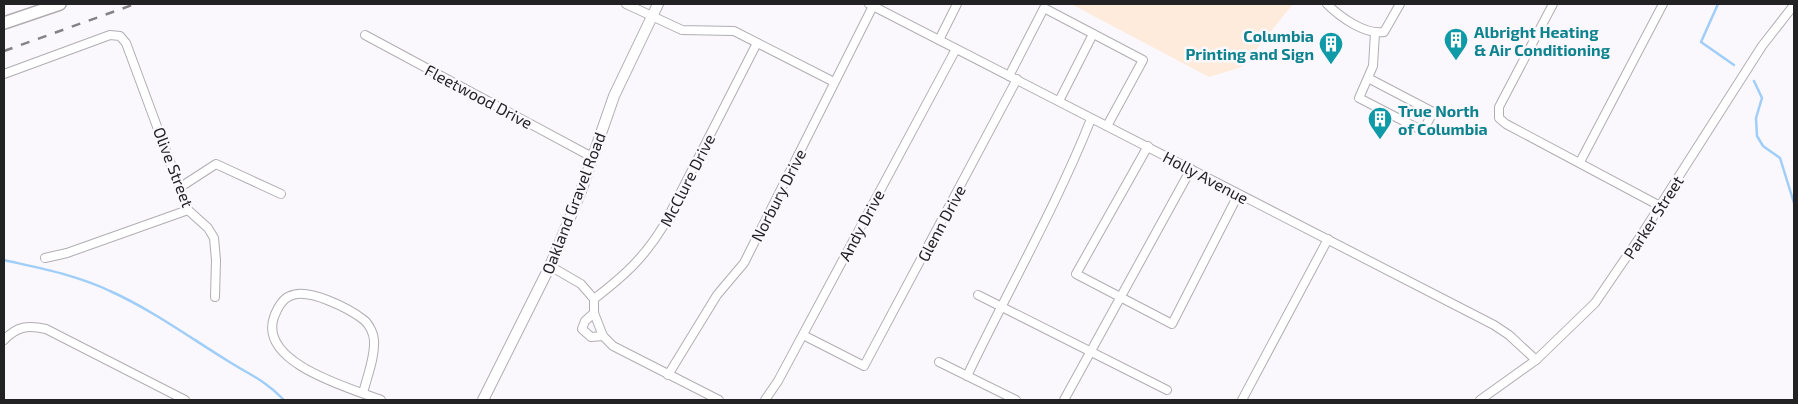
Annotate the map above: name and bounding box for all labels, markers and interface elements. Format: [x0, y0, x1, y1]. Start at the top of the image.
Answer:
place label: Albright Heating & Air Conditioning [1474, 22, 1611, 59]
place label: Columbia Printing and Sign [1185, 26, 1314, 63]
building icon: Albright Heating & Air Conditioning [1443, 27, 1469, 61]
building icon: Columbia Printing and Sign [1318, 31, 1344, 65]
street label: Fleetwood Drive [422, 60, 536, 132]
place label: True North of Columbia [1398, 101, 1488, 138]
building icon: True North of Columbia [1367, 106, 1393, 140]
street label: Olive Street [150, 124, 198, 210]
street label: Oakland Gravel Road [537, 129, 609, 277]
street label: McClure Drive [656, 131, 718, 229]
street label: Norbury Drive [747, 146, 809, 244]
street label: Holly Avenue [1160, 147, 1252, 207]
street label: Parker Street [1619, 172, 1687, 262]
street label: Glenn Drive [913, 182, 969, 264]
street label: Andy Drive [834, 186, 888, 264]

